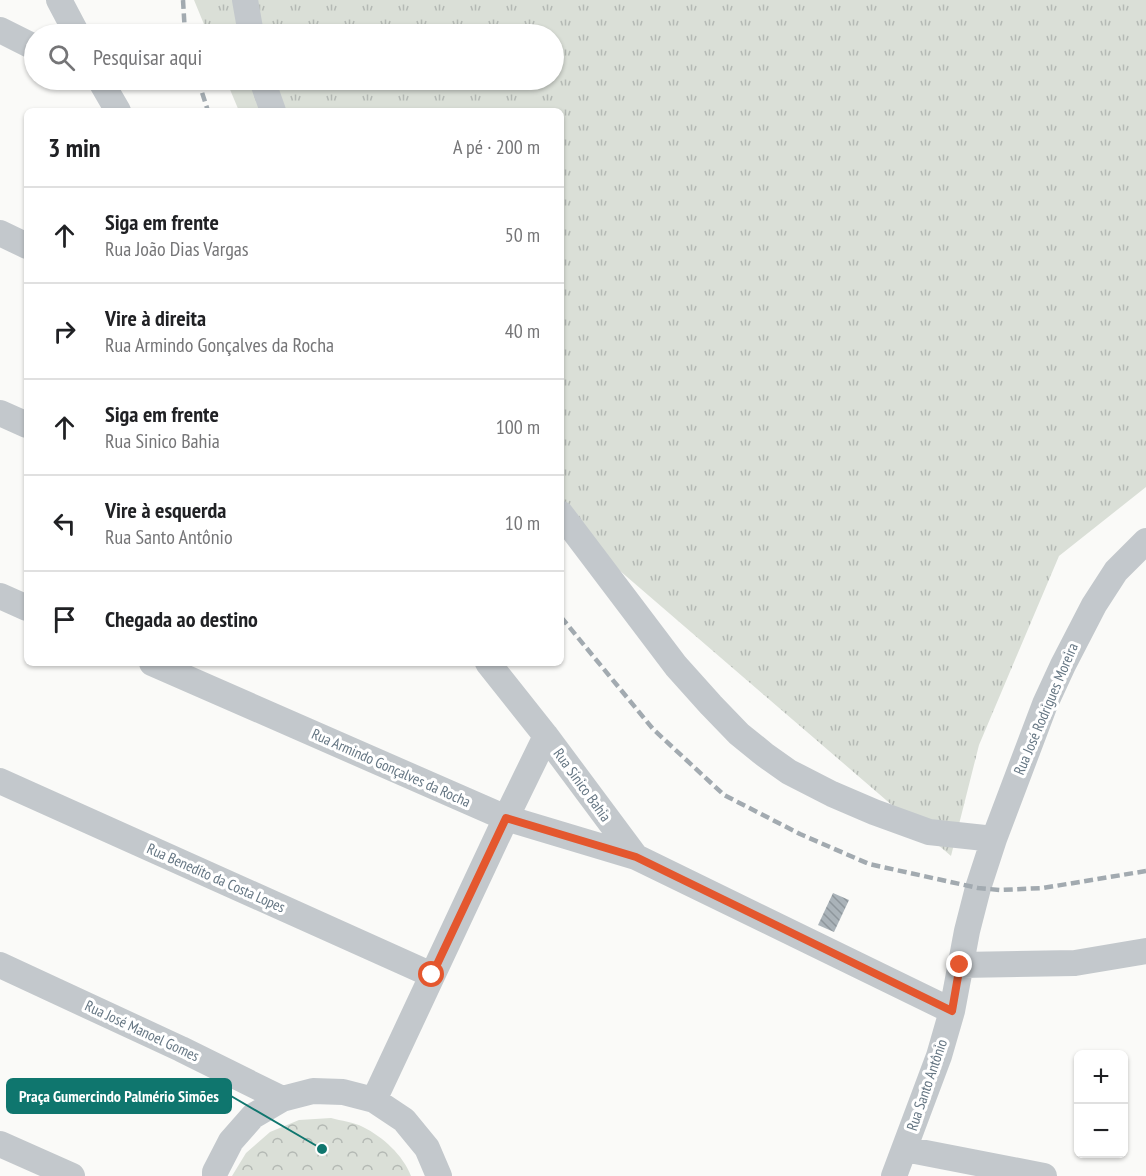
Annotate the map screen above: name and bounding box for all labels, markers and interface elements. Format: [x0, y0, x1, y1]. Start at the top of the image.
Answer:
search box [24, 24, 564, 90]
icon: search [45, 41, 78, 74]
text: Pesquisar aqui [93, 43, 202, 71]
text: 3 min [48, 131, 101, 164]
text: A pé · 200 m [453, 134, 540, 160]
text: Siga em frente [105, 208, 219, 236]
icon: ahead [48, 219, 81, 252]
text: 50 m [505, 222, 540, 248]
text: Rua João Dias Vargas [105, 236, 249, 262]
text: Vire à direita [105, 304, 206, 332]
icon: right [48, 315, 81, 348]
text: 40 m [505, 318, 540, 344]
text: Rua Armindo Gonçalves da Rocha [105, 332, 334, 358]
text: Siga em frente [105, 400, 219, 428]
icon: ahead [48, 411, 81, 444]
text: 100 m [496, 414, 540, 440]
text: Rua Sinico Bahia [105, 428, 220, 454]
text: Vire à esquerda [105, 496, 226, 524]
icon: left [48, 507, 81, 540]
text: 10 m [505, 510, 540, 536]
text: Rua Santo Antônio [105, 524, 233, 550]
icon: arrive [48, 603, 81, 636]
text: Chegada ao destino [105, 605, 258, 633]
street label: Rua José Rodrigues Moreira [1009, 640, 1082, 778]
street label: Rua Armindo Gonçalves da Rocha [309, 724, 474, 811]
street label: Rua Sinico Bahia [549, 744, 615, 825]
street label: Rua Benedito da Costa Lopes [144, 839, 288, 917]
route end [946, 951, 972, 977]
route start [418, 961, 444, 987]
street label: Rua José Manoel Gomes [82, 996, 202, 1065]
street label: Rua Santo Antônio [902, 1037, 951, 1133]
map controls [1074, 1050, 1128, 1158]
button: + [1074, 1050, 1128, 1104]
callout: Praça Gumercindo Palmério Simões [7, 1079, 231, 1113]
text: Praça Gumercindo Palmério Simões [19, 1086, 219, 1106]
button: − [1074, 1104, 1128, 1158]

